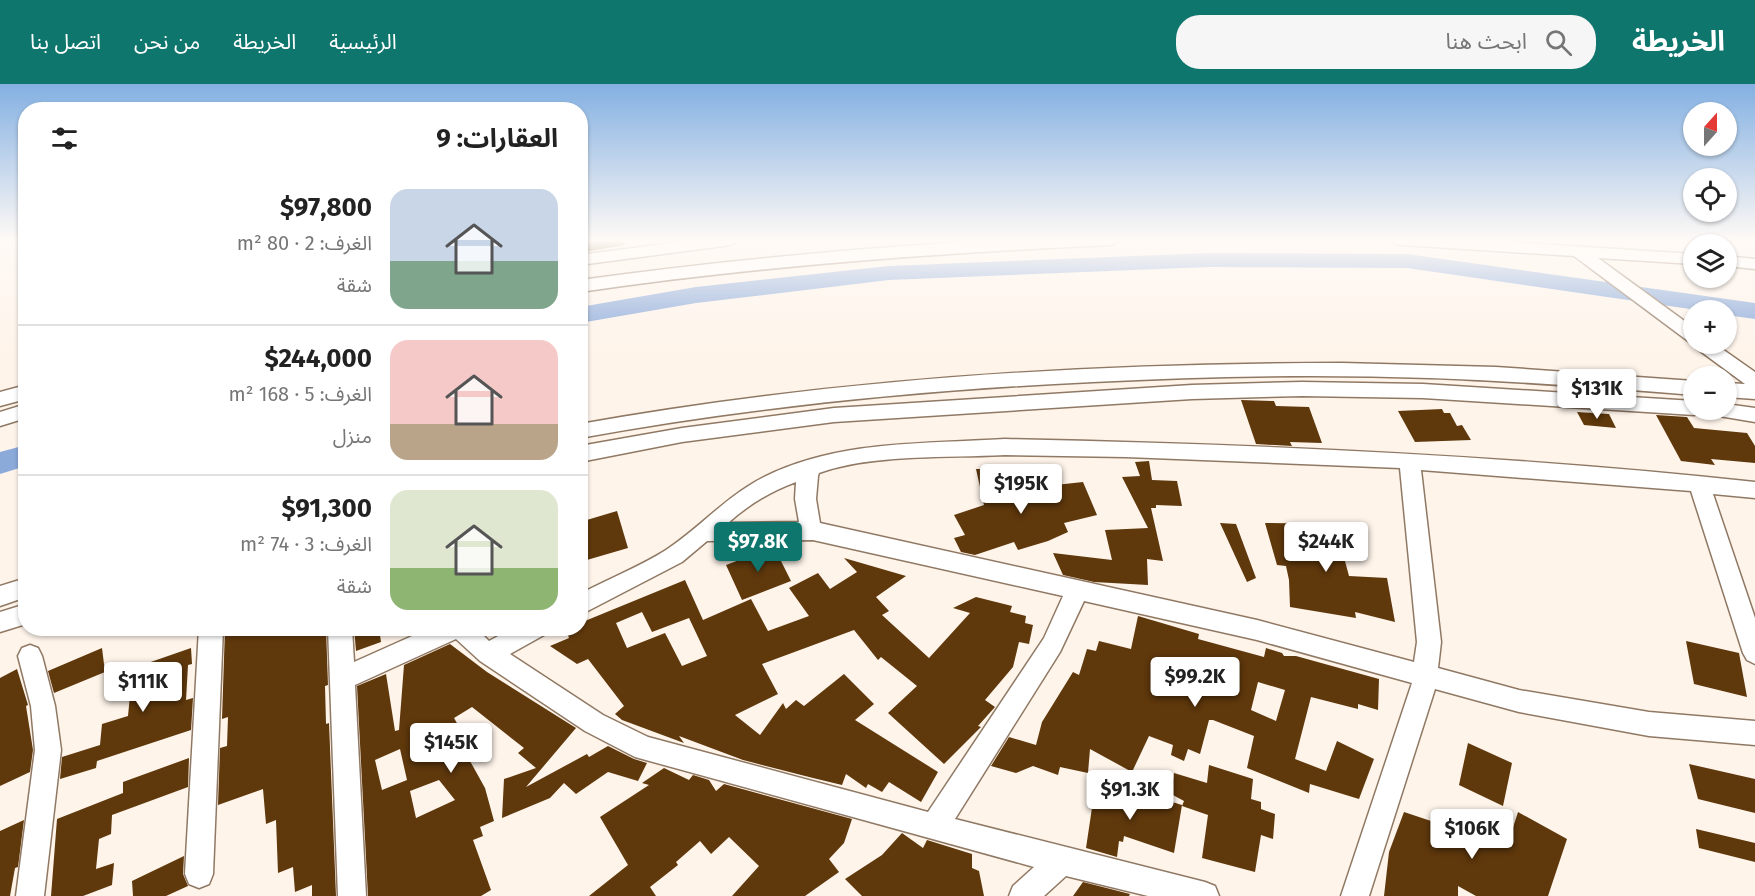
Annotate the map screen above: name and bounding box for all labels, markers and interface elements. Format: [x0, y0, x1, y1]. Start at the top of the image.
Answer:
search box [1176, 15, 1596, 69]
text: الخريطة [1632, 25, 1725, 58]
icon: search [1542, 26, 1575, 59]
text: ابحث هنا [1445, 28, 1527, 55]
text: اتصل بنا [30, 29, 101, 55]
text: من نحن [134, 29, 200, 55]
text: الخريطة [233, 29, 296, 55]
text: الرئيسية [329, 29, 397, 55]
north arrow [1683, 102, 1737, 156]
map controls [1683, 102, 1737, 420]
icon: filters [48, 122, 81, 155]
text: العقارات: 9 [436, 123, 558, 154]
button: locate [1683, 168, 1737, 222]
text: $97,800 [280, 192, 372, 223]
icon: home [438, 213, 510, 285]
text: الغرف: 2 · 80 m² [237, 231, 372, 255]
button: layers [1683, 234, 1737, 288]
text: شقة [337, 273, 372, 297]
button: + [1683, 300, 1737, 354]
text: $244,000 [264, 343, 372, 374]
icon: home [438, 364, 510, 436]
button: − [1683, 366, 1737, 420]
pin: $131K [1555, 369, 1639, 420]
text: $131K [1571, 376, 1623, 400]
text: الغرف: 5 · 168 m² [228, 382, 372, 406]
text: منزل [333, 424, 372, 448]
pin: $195K [979, 464, 1063, 515]
text: $195K [994, 471, 1048, 495]
text: $91,300 [281, 493, 372, 524]
icon: home [438, 514, 510, 586]
pin: $97.8K [709, 522, 807, 573]
pin: $244K [1284, 522, 1368, 573]
text: $97.8K [728, 529, 788, 553]
text: $244K [1298, 529, 1354, 553]
text: الغرف: 3 · 74 m² [240, 532, 372, 556]
text: شقة [337, 574, 372, 598]
pin: $99.2K [1146, 657, 1244, 708]
pin: $111K [101, 662, 185, 713]
text: $99.2K [1165, 664, 1225, 688]
text: $111K [118, 669, 168, 693]
pin: $145K [409, 723, 493, 774]
text: $145K [424, 730, 478, 754]
pin: $91.3K [1081, 770, 1179, 821]
text: $91.3K [1101, 777, 1159, 801]
pin: $106K [1430, 809, 1514, 860]
text: $106K [1444, 816, 1500, 840]

